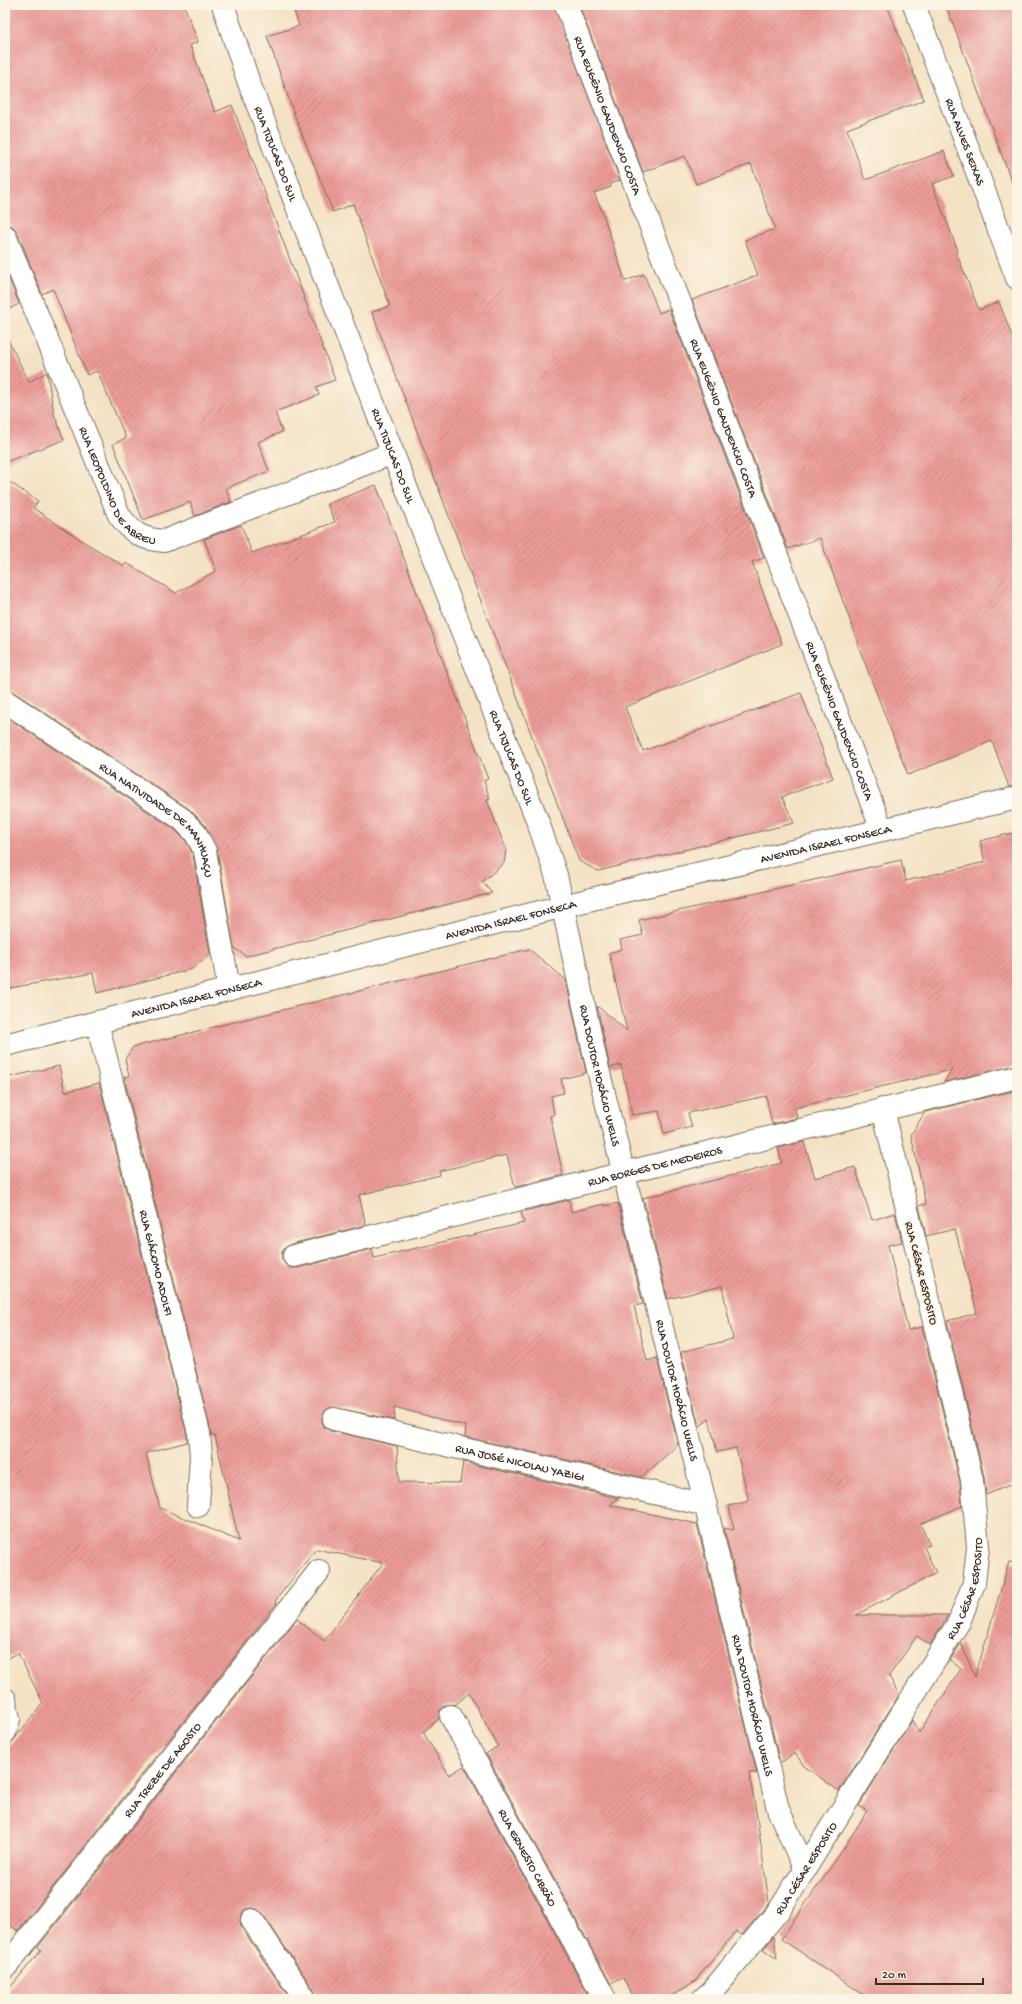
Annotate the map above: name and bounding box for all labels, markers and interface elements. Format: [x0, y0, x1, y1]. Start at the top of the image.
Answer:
street label: RUA EUGÊNIO GAUDENCIO COSTA [570, 35, 643, 198]
street label: RUA ALVES SEIXAS [941, 97, 987, 188]
street label: RUA TIJUCAS DO SUL [250, 105, 300, 204]
street label: RUA EUGÊNIO GAUDENCIO COSTA [686, 337, 759, 501]
street label: RUA TIJUCAS DO SUL [367, 407, 417, 506]
street label: RUA LEOPOLDINO DE ABREU [75, 425, 157, 549]
street label: RUA EUGÊNIO GAUDENCIO COSTA [801, 640, 875, 803]
street label: RUA TIJUCAS DO SUL [485, 709, 536, 808]
street label: RUA NATIVIDADE DE MANHUAÇU [96, 761, 214, 879]
street label: AVENIDA ISRAEL FONSECA [759, 823, 894, 868]
street label: AVENIDA ISRAEL FONSECA [444, 898, 579, 944]
street label: AVENIDA ISRAEL FONSECA [130, 976, 264, 1022]
street label: RUA DOUTOR HORÁCIO WELLS [575, 1004, 622, 1149]
street label: RUA BORGES DE MEDEIROS [587, 1144, 724, 1191]
street label: RUA GIÁCOMO ADOLFI [135, 1209, 175, 1318]
street label: RUA CÉSAR ESPOSITO [900, 1220, 940, 1327]
street label: RUA DOUTOR HORÁCIO WELLS [651, 1318, 700, 1463]
street label: RUA JOSÉ NICOLAU YAZIGI [454, 1442, 586, 1486]
street label: RUA CÉSAR ESPOSITO [945, 1537, 987, 1643]
street label: RUA DOUTOR HORÁCIO WELLS [728, 1633, 775, 1778]
street label: RUA TREZE DE AGOSTO [122, 1721, 205, 1821]
street label: RUA ERNESTO CIBRÃO [494, 1807, 558, 1909]
street label: RUA CÉSAR ESPOSITO [773, 1820, 841, 1918]
scale bar [876, 1960, 983, 1986]
text: 20 m [882, 1969, 907, 1983]

